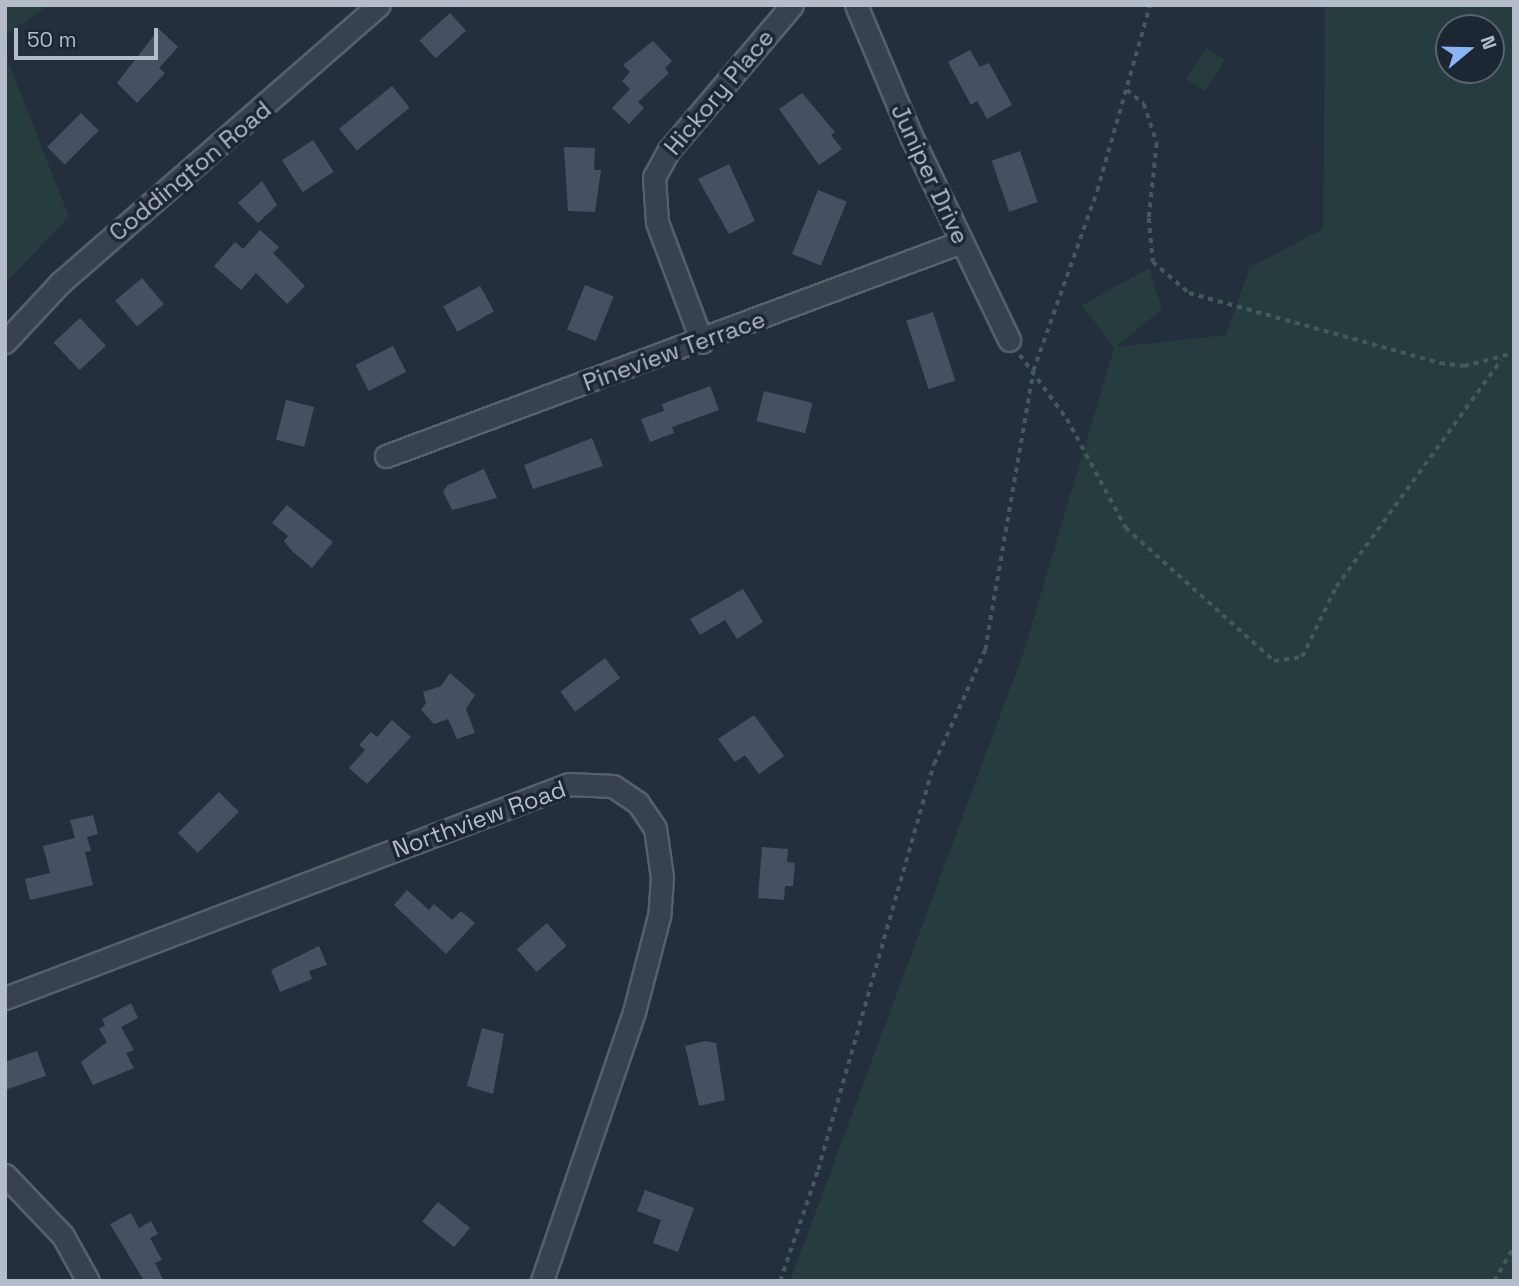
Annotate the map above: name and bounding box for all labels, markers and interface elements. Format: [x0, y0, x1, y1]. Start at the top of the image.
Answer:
scale bar [18, 14, 161, 58]
north arrow [1435, 14, 1505, 84]
street label: Hickory Place [658, 23, 780, 161]
text: 50 m [27, 26, 77, 53]
text: N [1475, 33, 1502, 53]
street label: Coddington Road [103, 95, 277, 247]
street label: Juniper Drive [885, 99, 975, 249]
street label: Pineview Terrace [579, 305, 769, 397]
street label: Northview Road [388, 774, 570, 864]

